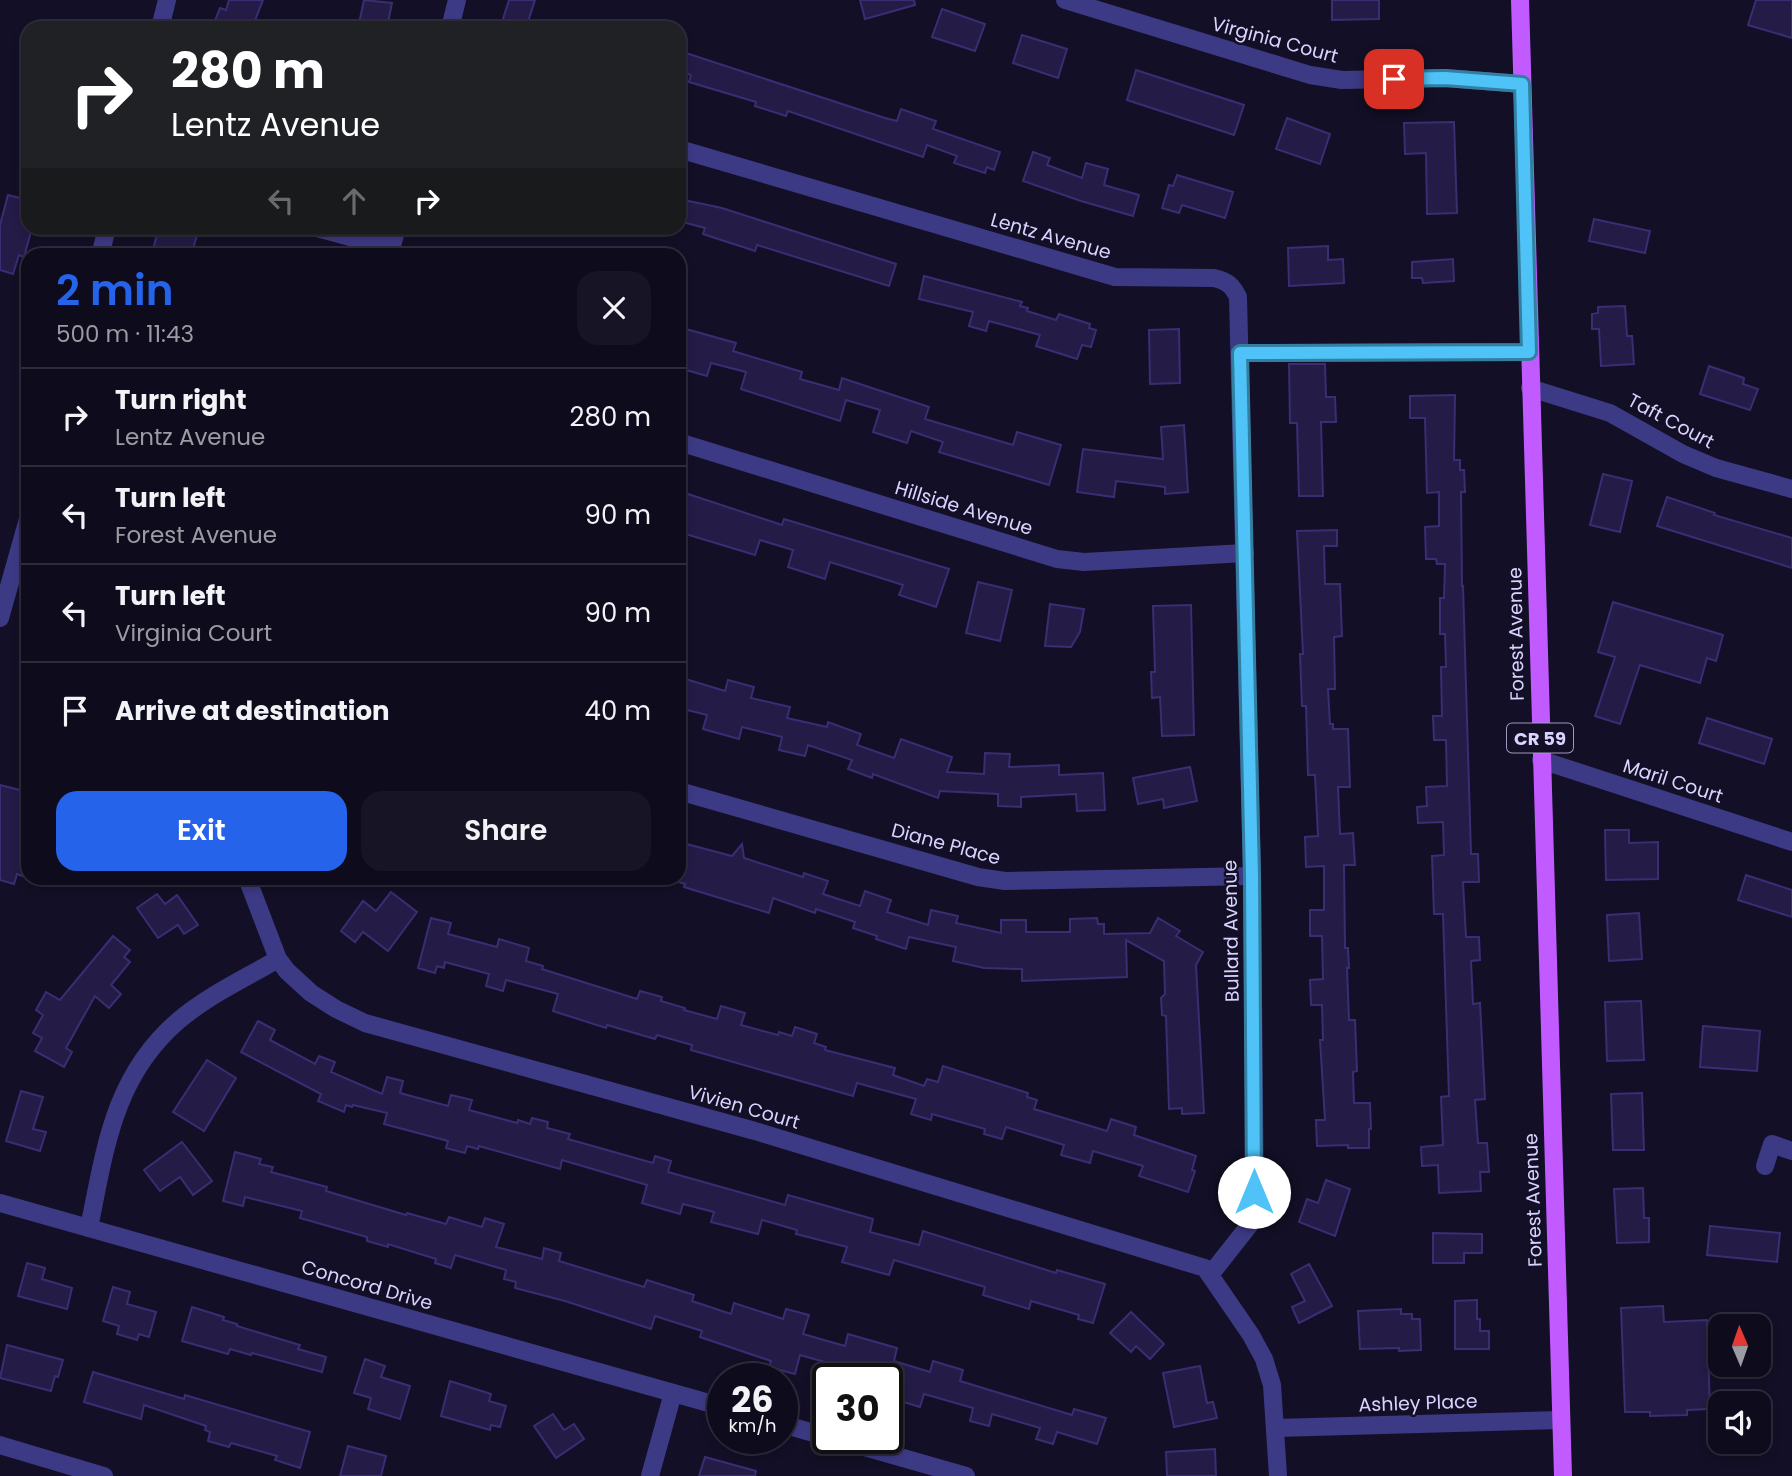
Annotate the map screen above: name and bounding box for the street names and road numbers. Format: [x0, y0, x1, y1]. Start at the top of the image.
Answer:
street label: Virginia Court [1209, 10, 1341, 70]
street label: Lentz Avenue [988, 206, 1114, 266]
street label: Taft Court [1623, 387, 1719, 455]
street label: Hillside Avenue [892, 474, 1036, 542]
street label: Forest Avenue [1501, 567, 1531, 701]
road number: CR 59 [1507, 724, 1573, 752]
street label: Maril Court [1620, 752, 1727, 810]
street label: Diane Place [889, 816, 1003, 872]
street label: Bullard Avenue [1216, 860, 1246, 1002]
street label: Vivien Court [685, 1078, 803, 1136]
street label: Forest Avenue [1517, 1133, 1549, 1267]
street label: Concord Drive [298, 1253, 436, 1317]
street label: Ashley Place [1358, 1387, 1478, 1419]

